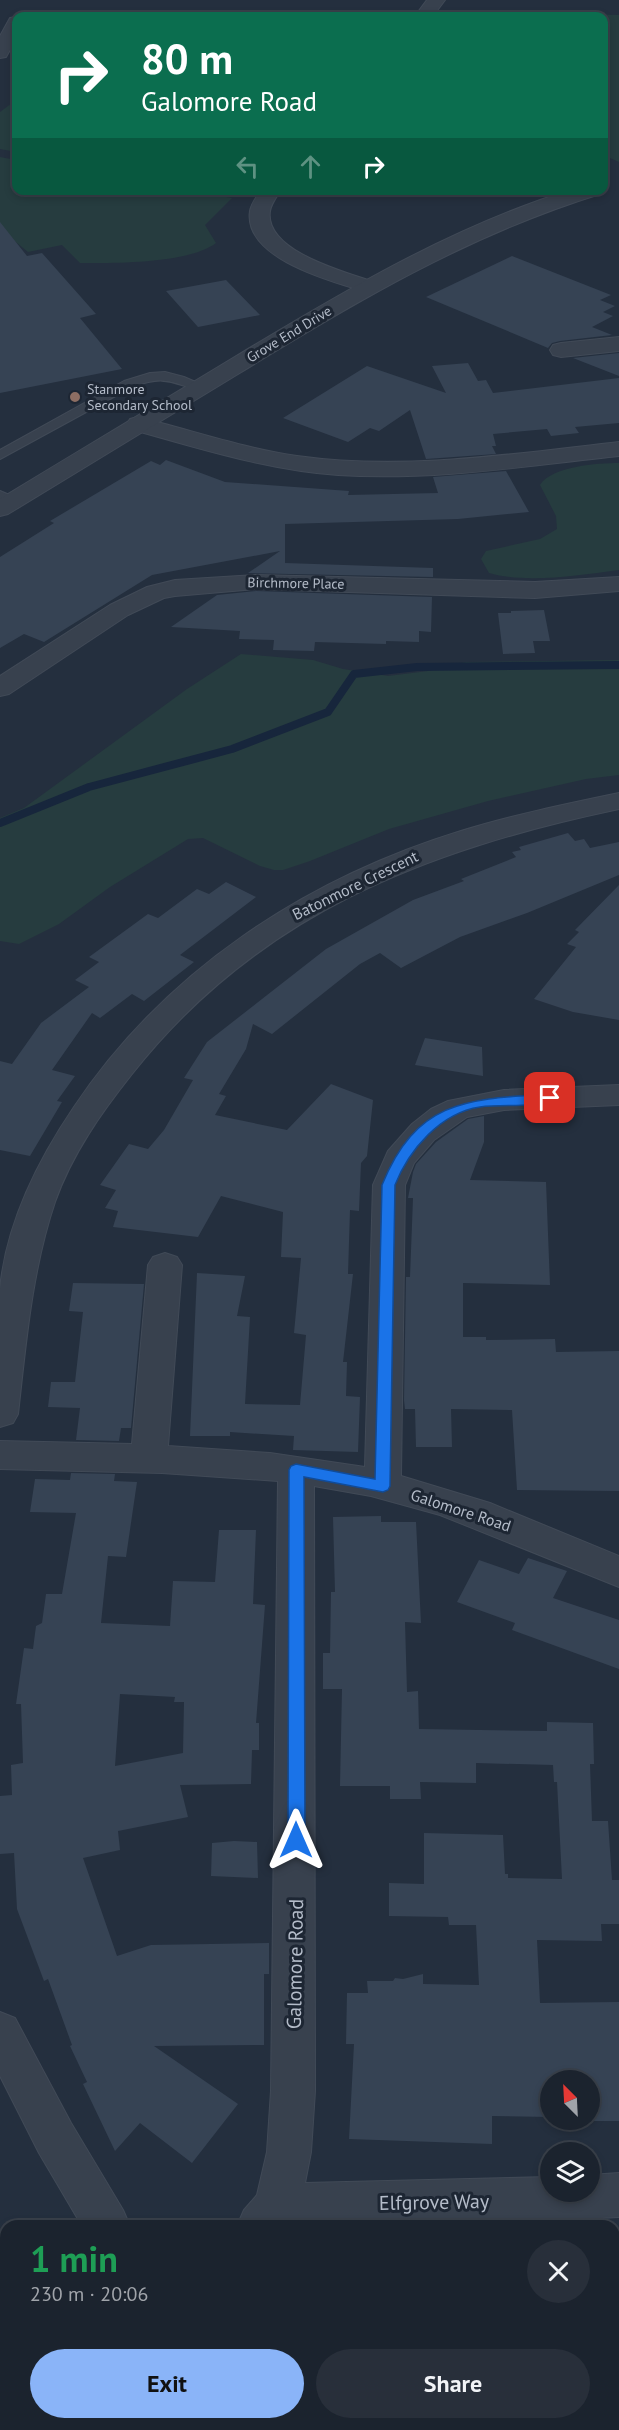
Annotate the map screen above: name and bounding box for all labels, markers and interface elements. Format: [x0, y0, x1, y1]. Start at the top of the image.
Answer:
text: 80 m [141, 31, 233, 86]
icon: right [42, 36, 120, 114]
text: Galomore Road [141, 84, 317, 118]
icon: left [231, 150, 264, 183]
icon: ahead [294, 150, 327, 183]
icon: right [357, 150, 390, 183]
street label: Grove End Drive [243, 302, 335, 366]
place label: Stanmore Secondary School [87, 380, 192, 414]
marker: Stanmore Secondary School [68, 390, 82, 404]
street label: Birchmore Place [247, 573, 345, 593]
street label: Batonmore Crescent [289, 846, 422, 924]
pin [524, 1072, 575, 1123]
icon: arrive [533, 1081, 566, 1114]
street label: Galomore Road [408, 1484, 514, 1536]
position arrow [264, 1808, 328, 1872]
street label: Galomore Road [281, 1899, 309, 2029]
north arrow [540, 2070, 600, 2130]
map controls [540, 2070, 600, 2202]
button: layers [540, 2142, 600, 2202]
street label: Elfgrove Way [379, 2188, 490, 2216]
text: 1 min [30, 2235, 118, 2282]
button: close [527, 2240, 590, 2303]
text: 230 m · 20:06 [30, 2281, 148, 2307]
button: Exit [30, 2349, 304, 2418]
button: Share [316, 2349, 590, 2418]

